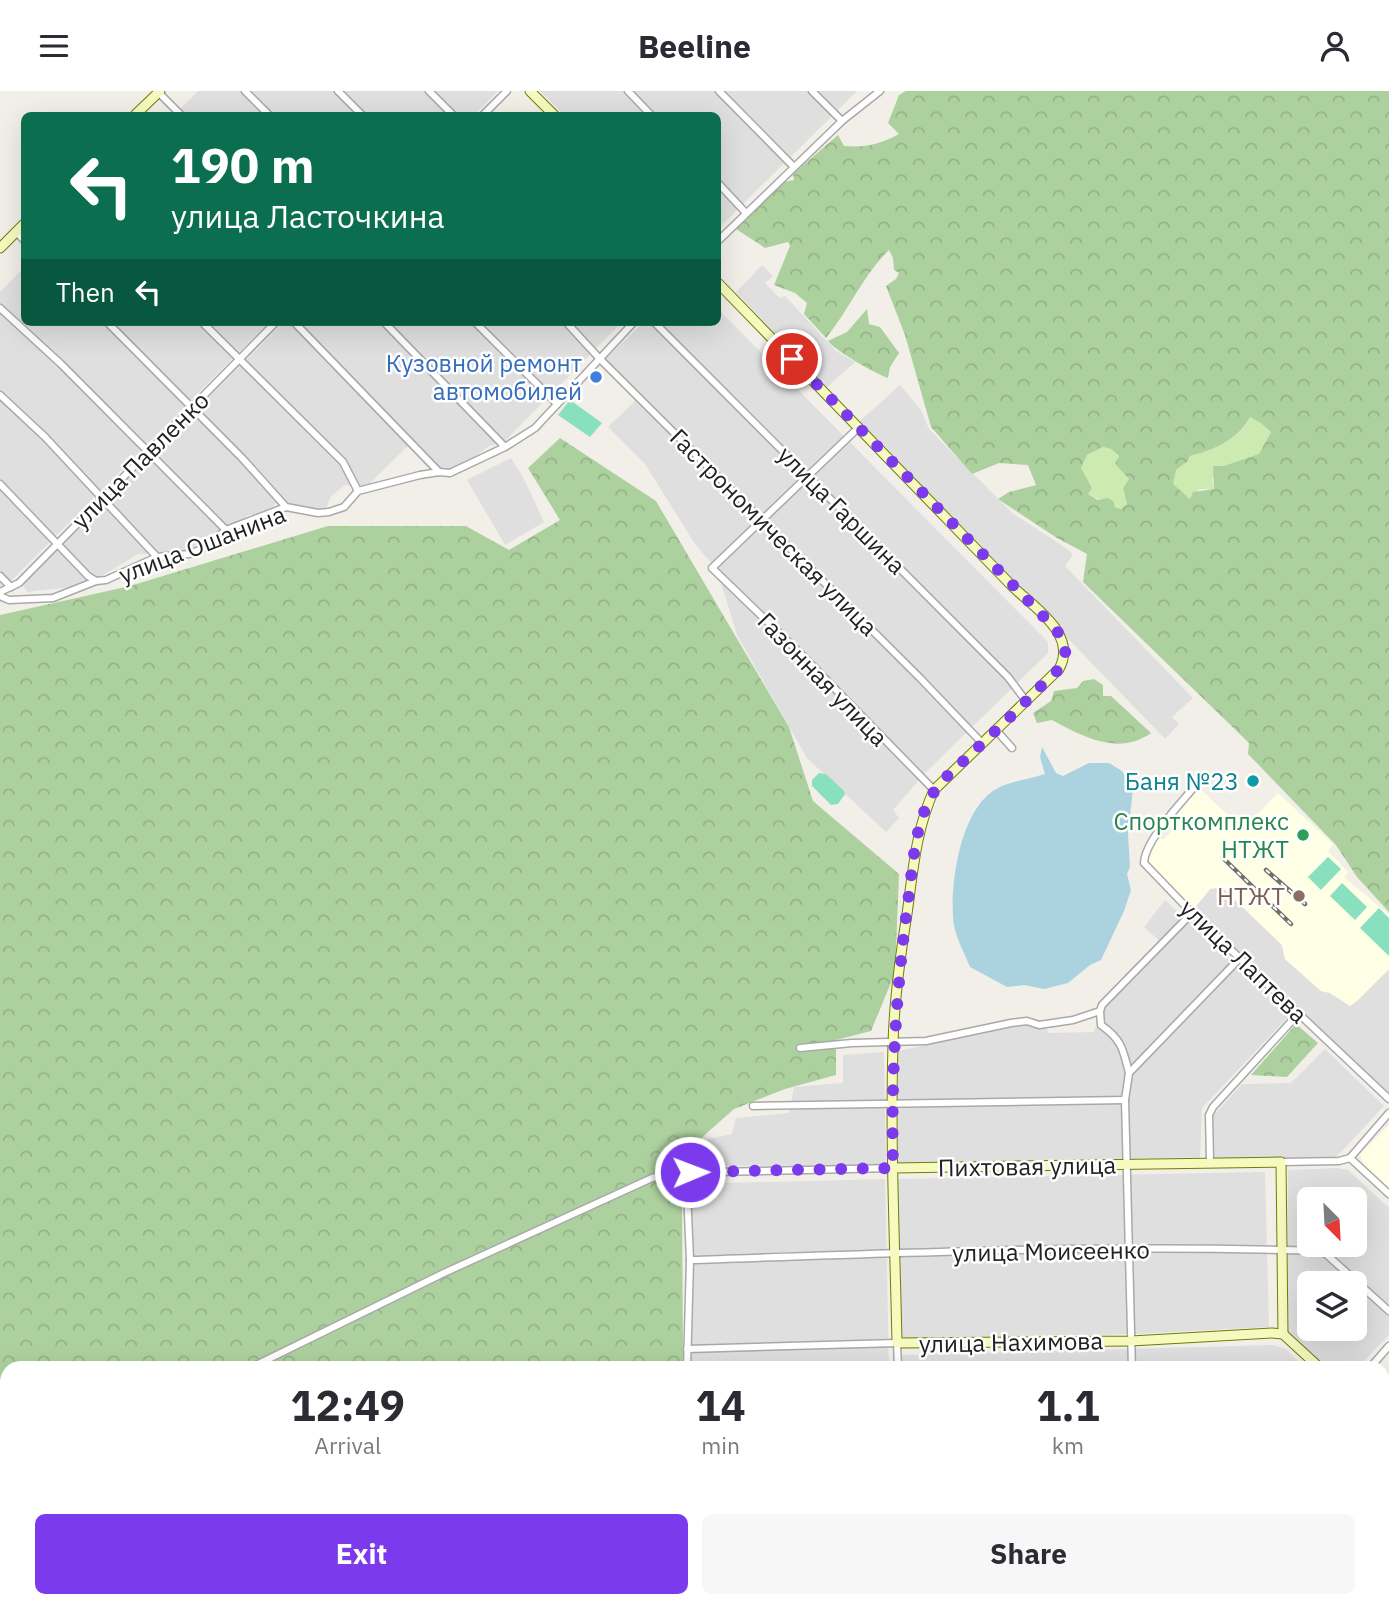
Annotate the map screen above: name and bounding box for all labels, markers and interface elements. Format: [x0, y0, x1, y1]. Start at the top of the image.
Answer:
text: Beeline [638, 25, 751, 67]
icon: menu [35, 27, 73, 65]
icon: person [1316, 27, 1354, 65]
text: 190 m [171, 133, 315, 196]
icon: left [56, 140, 147, 231]
text: улица Ласточкина [171, 195, 445, 237]
icon: left [129, 273, 167, 311]
text: Then [56, 275, 115, 309]
pin [762, 329, 822, 389]
icon: arrive [773, 340, 811, 378]
place label: Кузовной ремонт автомобилей [386, 347, 582, 407]
marker: Кузовной ремонт автомобилей [588, 369, 604, 385]
street label: улица Павленко [64, 384, 216, 536]
street label: Гастрономическая улица [663, 421, 885, 643]
street label: улица Гаршина [771, 439, 913, 581]
street label: улица Ошанина [114, 497, 290, 591]
street label: Газонная улица [751, 605, 895, 753]
place label: Баня №23 [1125, 765, 1239, 797]
marker: Баня №23 [1245, 773, 1261, 789]
place label: Спорткомплекс НТЖТ [1114, 805, 1289, 865]
marker: Спорткомплекс НТЖТ [1295, 827, 1311, 843]
place label: НТЖТ [1217, 880, 1285, 912]
marker: НТЖТ [1291, 888, 1307, 904]
street label: улица Лаптева [1173, 892, 1315, 1030]
position arrow [653, 1135, 727, 1209]
street label: Пихтовая улица [938, 1148, 1117, 1184]
north arrow [1297, 1187, 1367, 1257]
map controls [1297, 1187, 1367, 1341]
street label: улица Моисеенко [952, 1233, 1150, 1269]
button: layers [1297, 1271, 1367, 1341]
street label: улица Нахимова [918, 1324, 1104, 1360]
text: 12:49 [290, 1378, 405, 1433]
text: 14 [695, 1378, 746, 1433]
text: 1.1 [1036, 1378, 1100, 1433]
text: Arrival [314, 1430, 381, 1460]
text: min [701, 1430, 740, 1460]
text: km [1052, 1430, 1084, 1460]
button: Exit [35, 1514, 688, 1594]
button: Share [702, 1514, 1355, 1594]

